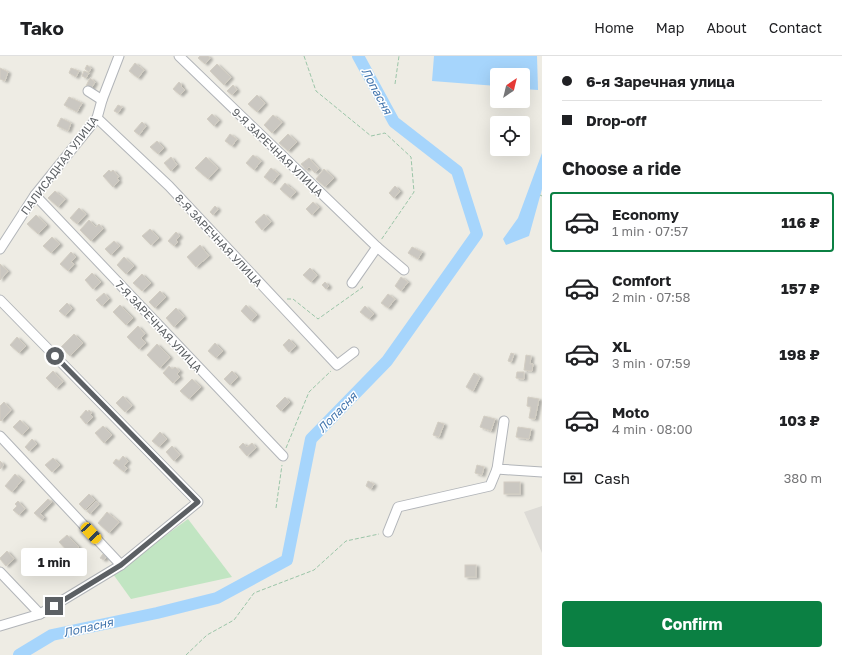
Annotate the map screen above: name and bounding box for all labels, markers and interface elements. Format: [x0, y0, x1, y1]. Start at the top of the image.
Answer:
text: Tako [20, 16, 64, 39]
text: Home [594, 19, 634, 36]
text: Map [656, 19, 684, 36]
text: About [706, 19, 747, 36]
text: Contact [769, 19, 822, 36]
water label: Лопасня [359, 65, 396, 118]
north arrow [490, 68, 530, 108]
map controls [490, 68, 530, 156]
text: 6-я Заречная улица [586, 72, 735, 90]
street label: 9-Я ЗАРЕЧНАЯ УЛИЦА [230, 105, 327, 199]
text: Drop-off [586, 111, 646, 129]
street label: ПАЛИСАДНАЯ УЛИЦА [18, 113, 101, 217]
button: locate [490, 116, 530, 156]
text: Choose a ride [562, 157, 681, 179]
street label: 8-Я ЗАРЕЧНАЯ УЛИЦА [173, 191, 266, 289]
icon: car [564, 204, 600, 240]
text: Economy [612, 205, 679, 223]
text: 116 ₽ [781, 213, 820, 231]
text: 1 min · 07:57 [612, 223, 688, 239]
icon: car [564, 270, 600, 306]
text: Comfort [612, 271, 671, 289]
street label: 7-Я ЗАРЕЧНАЯ УЛИЦА [113, 277, 205, 375]
text: 157 ₽ [781, 279, 820, 297]
text: 2 min · 07:58 [612, 289, 691, 305]
icon: car [564, 336, 600, 372]
text: XL [612, 337, 631, 355]
text: 198 ₽ [779, 345, 820, 363]
route start [46, 347, 64, 365]
text: 3 min · 07:59 [612, 355, 691, 371]
water label: Лопасня [314, 388, 361, 435]
icon: car [564, 402, 600, 438]
text: Moto [612, 403, 649, 421]
text: 103 ₽ [779, 411, 820, 429]
text: 4 min · 08:00 [612, 421, 693, 437]
icon: cash [562, 467, 584, 489]
text: Cash [594, 469, 630, 487]
text: 380 m [784, 470, 822, 486]
car [78, 520, 104, 546]
callout: 1 min [21, 548, 87, 576]
text: 1 min [38, 554, 70, 570]
route end [45, 597, 63, 615]
button: Confirm [562, 601, 822, 647]
water label: Лопасня [62, 614, 115, 640]

